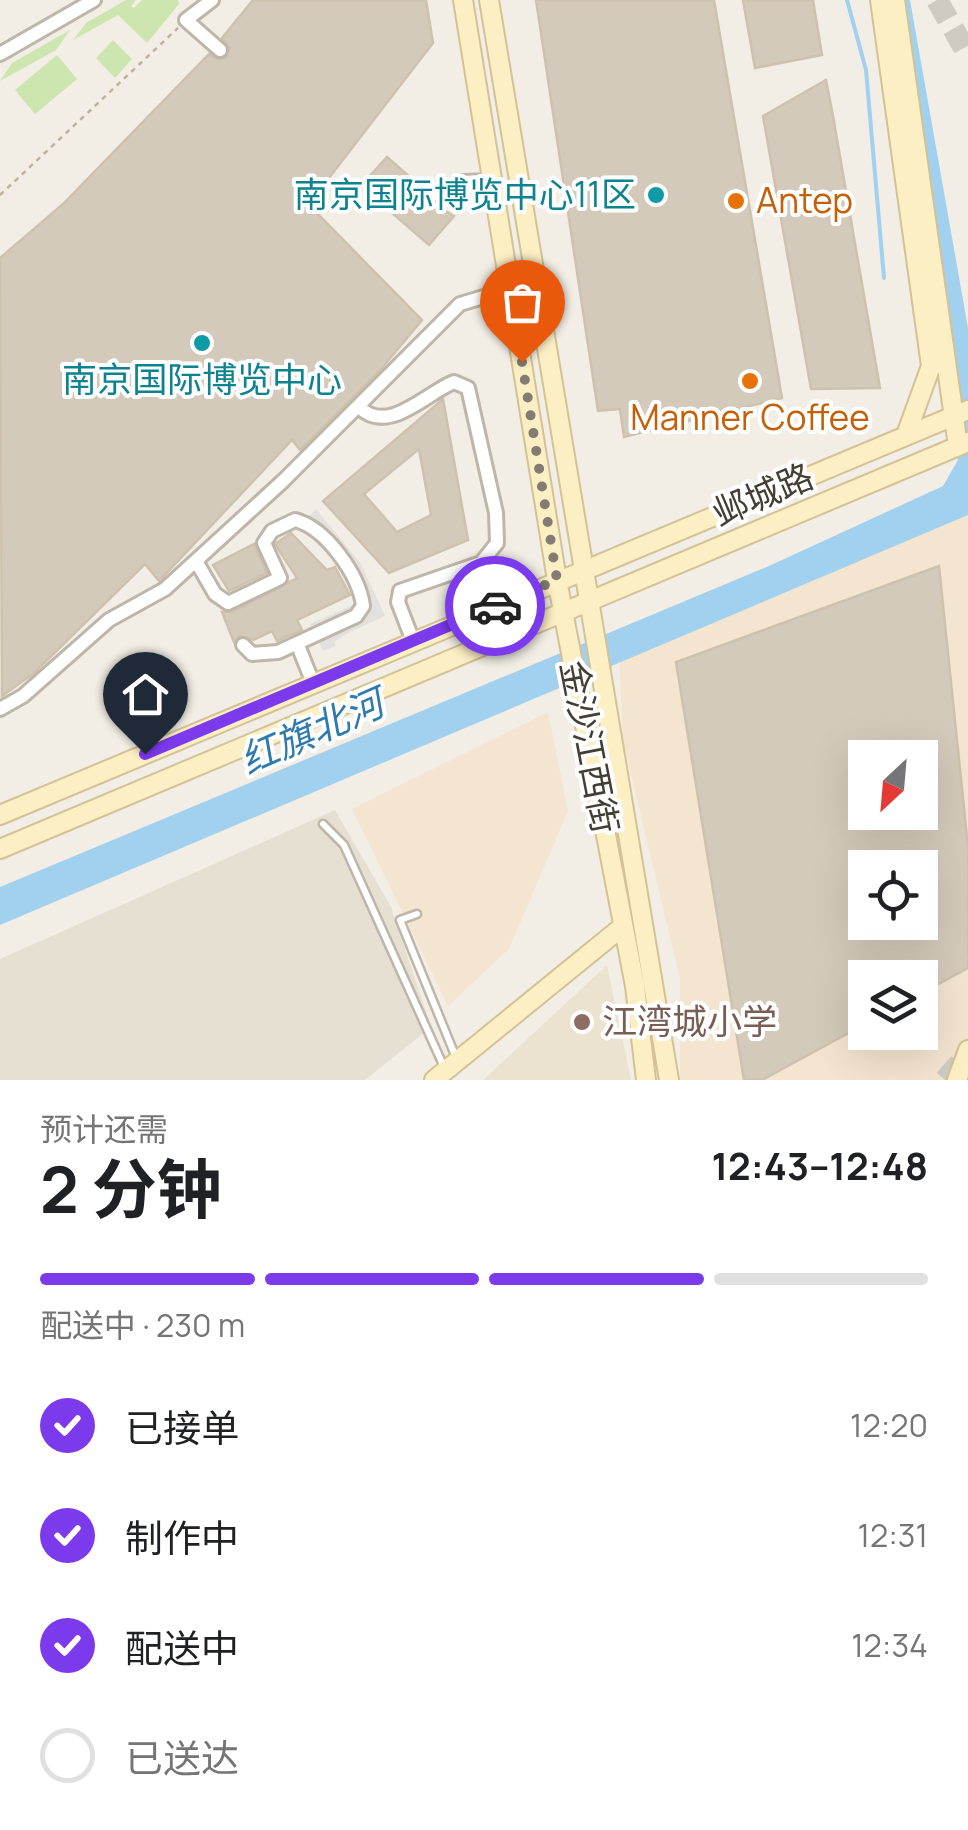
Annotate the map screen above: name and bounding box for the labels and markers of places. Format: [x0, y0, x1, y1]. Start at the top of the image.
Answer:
place label: 南京国际博览中心11区 [294, 170, 636, 218]
place label: Antep [756, 176, 853, 224]
marker: 南京国际博览中心11区 [645, 184, 667, 206]
marker: Antep [725, 190, 747, 212]
pin [480, 260, 565, 363]
marker: 南京国际博览中心 [191, 332, 213, 354]
place label: 南京国际博览中心 [62, 355, 342, 403]
marker: Manner Coffee [739, 370, 761, 392]
place label: Manner Coffee [630, 393, 870, 441]
pin [103, 652, 188, 755]
place label: 江湾城小学 [602, 997, 777, 1045]
marker: 江湾城小学 [571, 1011, 593, 1033]

